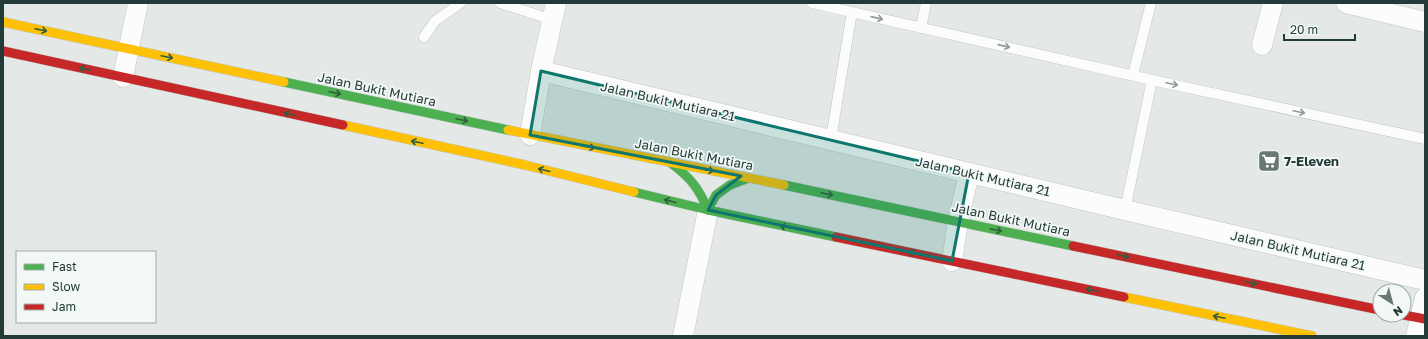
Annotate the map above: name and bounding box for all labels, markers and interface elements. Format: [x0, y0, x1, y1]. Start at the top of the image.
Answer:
one-way arrow [870, 14, 883, 22]
scale bar [1284, 16, 1355, 42]
text: 20 m [1290, 22, 1318, 37]
one-way arrow [34, 26, 47, 34]
one-way arrow [997, 43, 1010, 51]
one-way arrow [160, 53, 173, 61]
one-way arrow [79, 65, 92, 73]
street label: Jalan Bukit Mutiara [316, 69, 438, 109]
street label: Jalan Bukit Mutiara 21 [599, 78, 737, 124]
one-way arrow [1165, 81, 1178, 89]
one-way arrow [328, 89, 341, 97]
one-way arrow [1292, 108, 1305, 116]
one-way arrow [284, 109, 297, 117]
one-way arrow [455, 117, 468, 125]
street label: Jalan Bukit Mutiara [633, 135, 755, 173]
one-way arrow [411, 137, 424, 145]
one-way arrow [583, 143, 596, 151]
supermarket icon: 7-Eleven [1256, 148, 1282, 174]
street label: Jalan Bukit Mutiara 21 [914, 153, 1052, 199]
place label: 7-Eleven [1284, 153, 1339, 169]
one-way arrow [537, 166, 550, 173]
one-way arrow [701, 166, 714, 174]
one-way arrow [820, 191, 833, 199]
one-way arrow [664, 197, 677, 204]
street label: Jalan Bukit Mutiara [950, 199, 1072, 239]
one-way arrow [780, 222, 793, 230]
one-way arrow [989, 226, 1002, 234]
street label: Jalan Bukit Mutiara 21 [1229, 227, 1367, 273]
one-way arrow [907, 249, 920, 257]
legend [16, 251, 156, 323]
one-way arrow [1116, 253, 1129, 261]
text: Fast [52, 259, 77, 274]
text: Slow [52, 279, 80, 294]
one-way arrow [1244, 279, 1257, 287]
north arrow [1372, 283, 1412, 323]
one-way arrow [1086, 286, 1099, 294]
text: Jam [52, 299, 76, 314]
text: N [1391, 304, 1405, 319]
one-way arrow [1213, 312, 1226, 320]

